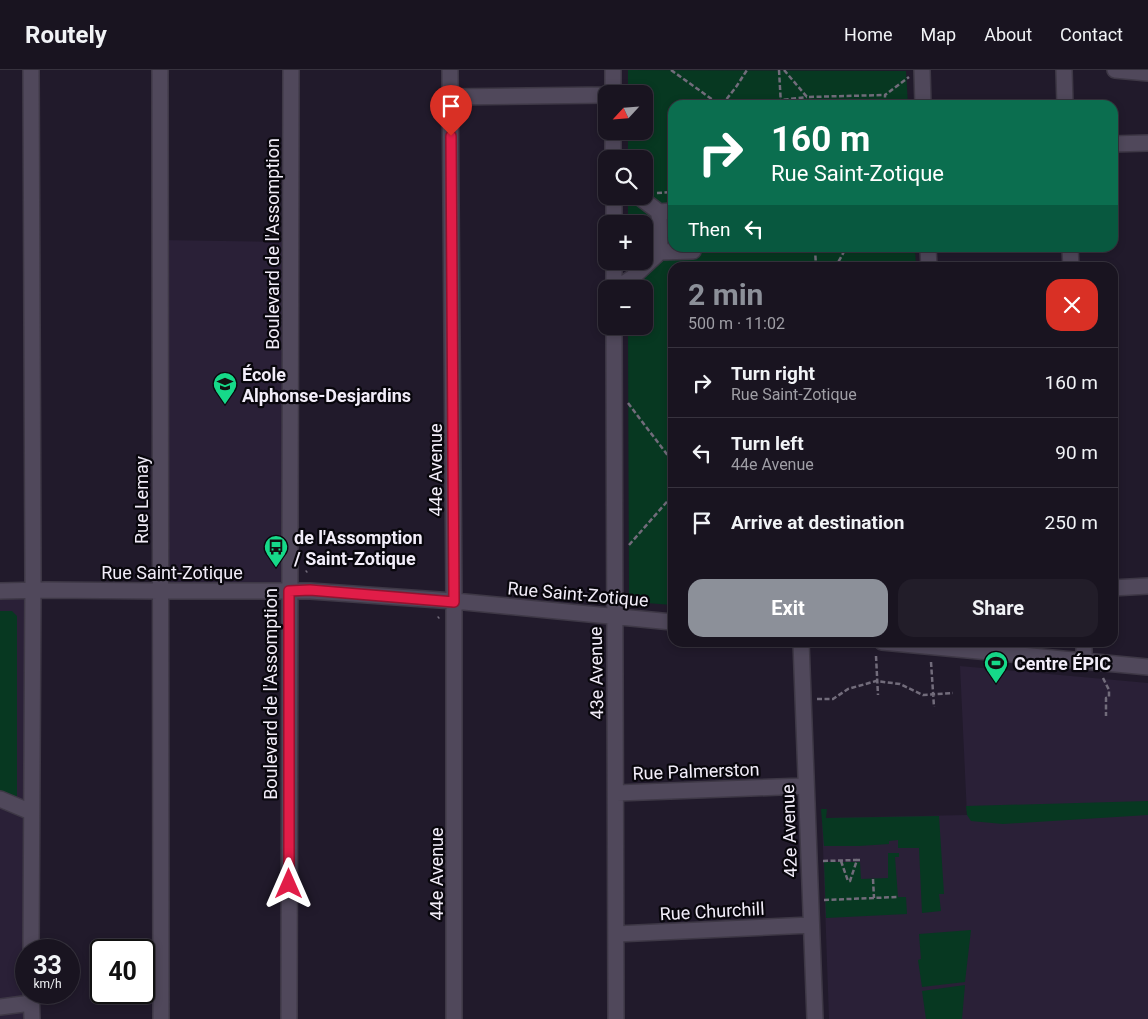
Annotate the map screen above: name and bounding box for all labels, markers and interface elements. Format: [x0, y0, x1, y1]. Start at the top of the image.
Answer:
text: Routely [25, 21, 107, 49]
text: Home [844, 24, 893, 45]
text: Map [921, 24, 956, 45]
text: About [984, 24, 1032, 45]
text: Contact [1060, 24, 1123, 45]
pin [430, 85, 472, 136]
north arrow [598, 85, 652, 140]
map controls [598, 85, 653, 335]
icon: arrive [437, 92, 465, 120]
text: 160 m [771, 119, 870, 160]
icon: right [688, 120, 753, 185]
street label: Boulevard de l'Assomption [262, 138, 283, 350]
button: search [598, 150, 653, 205]
text: Rue Saint-Zotique [771, 161, 944, 186]
button: + [598, 215, 653, 270]
icon: left [740, 215, 768, 243]
text: Then [688, 218, 730, 241]
text: 2 min [688, 277, 763, 312]
button: close [1046, 279, 1098, 331]
button: − [598, 280, 653, 335]
text: 500 m · 11:02 [688, 314, 785, 333]
text: Turn right [731, 362, 815, 385]
place label: École Alphonse-Desjardins [242, 364, 411, 406]
icon: right [688, 369, 716, 397]
school or university icon: École Alphonse-Desjardins [212, 371, 238, 405]
text: 160 m [1045, 371, 1098, 394]
text: Rue Saint-Zotique [731, 385, 857, 404]
street label: 44e Avenue [425, 423, 446, 517]
text: Turn left [731, 432, 804, 455]
icon: left [688, 439, 716, 467]
text: 90 m [1055, 441, 1098, 464]
street label: Rue Lemay [131, 455, 152, 544]
text: 44e Avenue [731, 455, 814, 474]
icon: arrive [688, 509, 716, 537]
text: Arrive at destination [731, 511, 904, 534]
text: 250 m [1045, 511, 1098, 534]
place label: de l'Assomption / Saint-Zotique [293, 527, 423, 569]
bus stop icon: de l'Assomption / Saint-Zotique [263, 534, 289, 568]
street label: Rue Saint-Zotique [101, 562, 243, 583]
street label: Rue Saint-Zotique [507, 577, 649, 611]
button: Exit [688, 579, 888, 637]
button: Share [898, 579, 1098, 637]
street label: Boulevard de l'Assomption [260, 588, 281, 800]
street label: 43e Avenue [585, 626, 607, 720]
sports icon: Centre ÉPIC [983, 650, 1009, 684]
place label: Centre ÉPIC [1014, 653, 1111, 674]
street label: Rue Palmerston [632, 758, 760, 784]
street label: 42e Avenue [777, 784, 801, 878]
street label: 44e Avenue [426, 827, 447, 921]
position arrow [262, 857, 314, 909]
street label: Rue Churchill [659, 898, 765, 924]
speed limit sign: 40 [90, 939, 155, 1004]
text: 33 [33, 951, 62, 980]
text: km/h [33, 977, 62, 991]

